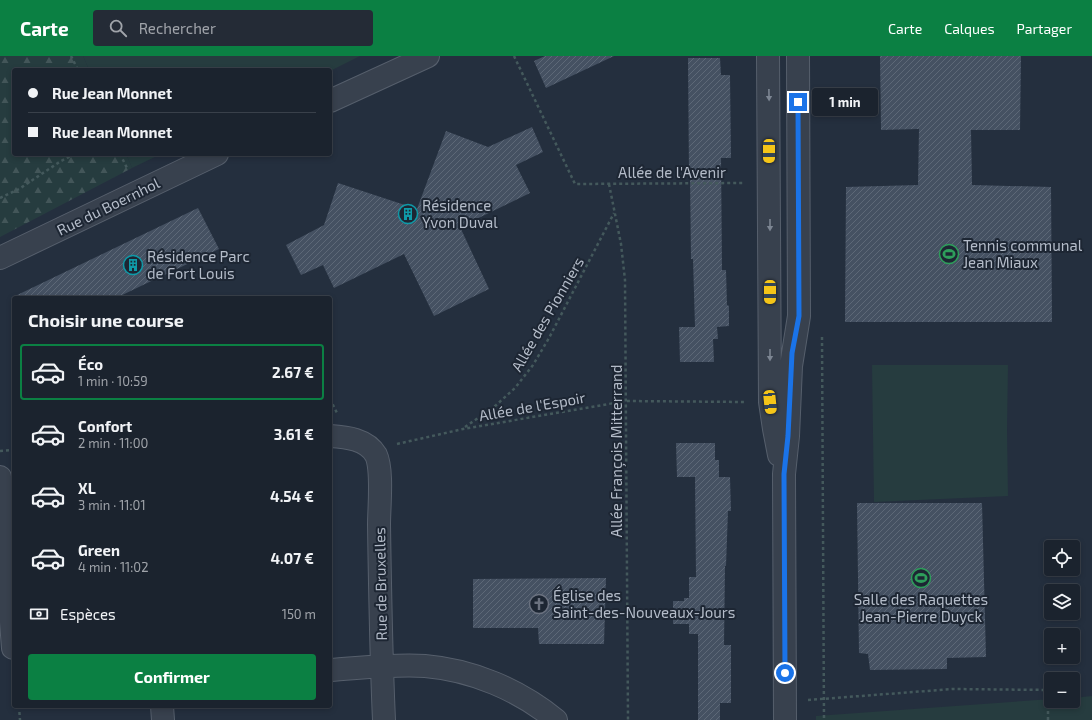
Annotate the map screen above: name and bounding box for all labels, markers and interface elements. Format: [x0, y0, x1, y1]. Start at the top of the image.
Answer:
search box [93, 10, 373, 46]
text: Carte [20, 17, 69, 40]
icon: search [107, 17, 129, 39]
text: Rechercher [139, 19, 216, 37]
text: Carte [888, 20, 922, 37]
text: Calques [944, 20, 995, 37]
text: Partager [1017, 20, 1072, 37]
text: Rue Jean Monnet [52, 84, 172, 102]
callout: 1 min [812, 88, 878, 116]
one-way arrow [766, 89, 772, 102]
route end [789, 93, 807, 111]
text: 1 min [829, 94, 861, 110]
text: Rue Jean Monnet [52, 123, 172, 141]
car [763, 139, 775, 163]
street label: Allée de l'Avenir [618, 163, 726, 181]
street label: Rue du Boernhol [54, 173, 163, 239]
place label: Résidence Yvon Duval [422, 196, 498, 231]
building icon: Résidence Yvon Duval [397, 203, 419, 225]
one-way arrow [767, 219, 773, 232]
place label: Tennis communal Jean Miaux [963, 236, 1083, 271]
sports icon: Tennis communal Jean Miaux [938, 243, 960, 265]
place label: Résidence Parc de Fort Louis [147, 247, 250, 282]
building icon: Résidence Parc de Fort Louis [122, 254, 144, 276]
street label: Allée des Pionniers [507, 254, 587, 374]
car [764, 280, 776, 304]
text: Choisir une course [28, 309, 184, 331]
one-way arrow [767, 349, 773, 362]
icon: car [30, 354, 66, 390]
text: Éco [78, 355, 103, 373]
text: 2.67 € [272, 363, 314, 381]
street label: Allée François Mitterrand [607, 365, 626, 537]
text: 1 min · 10:59 [78, 373, 148, 389]
street label: Allée de l'Espoir [477, 388, 587, 424]
car [763, 389, 777, 415]
icon: car [30, 416, 66, 452]
text: Confort [78, 417, 132, 435]
text: 3.61 € [274, 425, 314, 443]
text: 2 min · 11:00 [78, 435, 148, 451]
icon: car [30, 478, 66, 514]
text: XL [78, 479, 96, 497]
text: 4.54 € [270, 487, 314, 505]
text: 3 min · 11:01 [78, 497, 146, 513]
street label: Rue de Bruxelles [370, 527, 390, 641]
icon: car [30, 540, 66, 576]
map controls [1044, 540, 1080, 708]
button: locate [1044, 540, 1080, 576]
text: Green [78, 541, 120, 559]
text: 4.07 € [271, 549, 314, 567]
text: 4 min · 11:02 [78, 559, 149, 575]
sports icon: Salle des Raquettes Jean-Pierre Duyck [910, 567, 932, 589]
button: layers [1044, 584, 1080, 620]
place label: Église des Saint-des-Nouveaux-Jours [553, 586, 735, 621]
place label: Salle des Raquettes Jean-Pierre Duyck [854, 590, 988, 625]
church icon: Église des Saint-des-Nouveaux-Jours [528, 593, 550, 615]
icon: cash [28, 603, 50, 625]
text: Espèces [60, 605, 116, 623]
text: 150 m [282, 606, 316, 622]
button: + [1044, 628, 1080, 664]
button: Confirmer [28, 654, 316, 700]
route start [776, 664, 794, 682]
button: − [1044, 672, 1080, 708]

